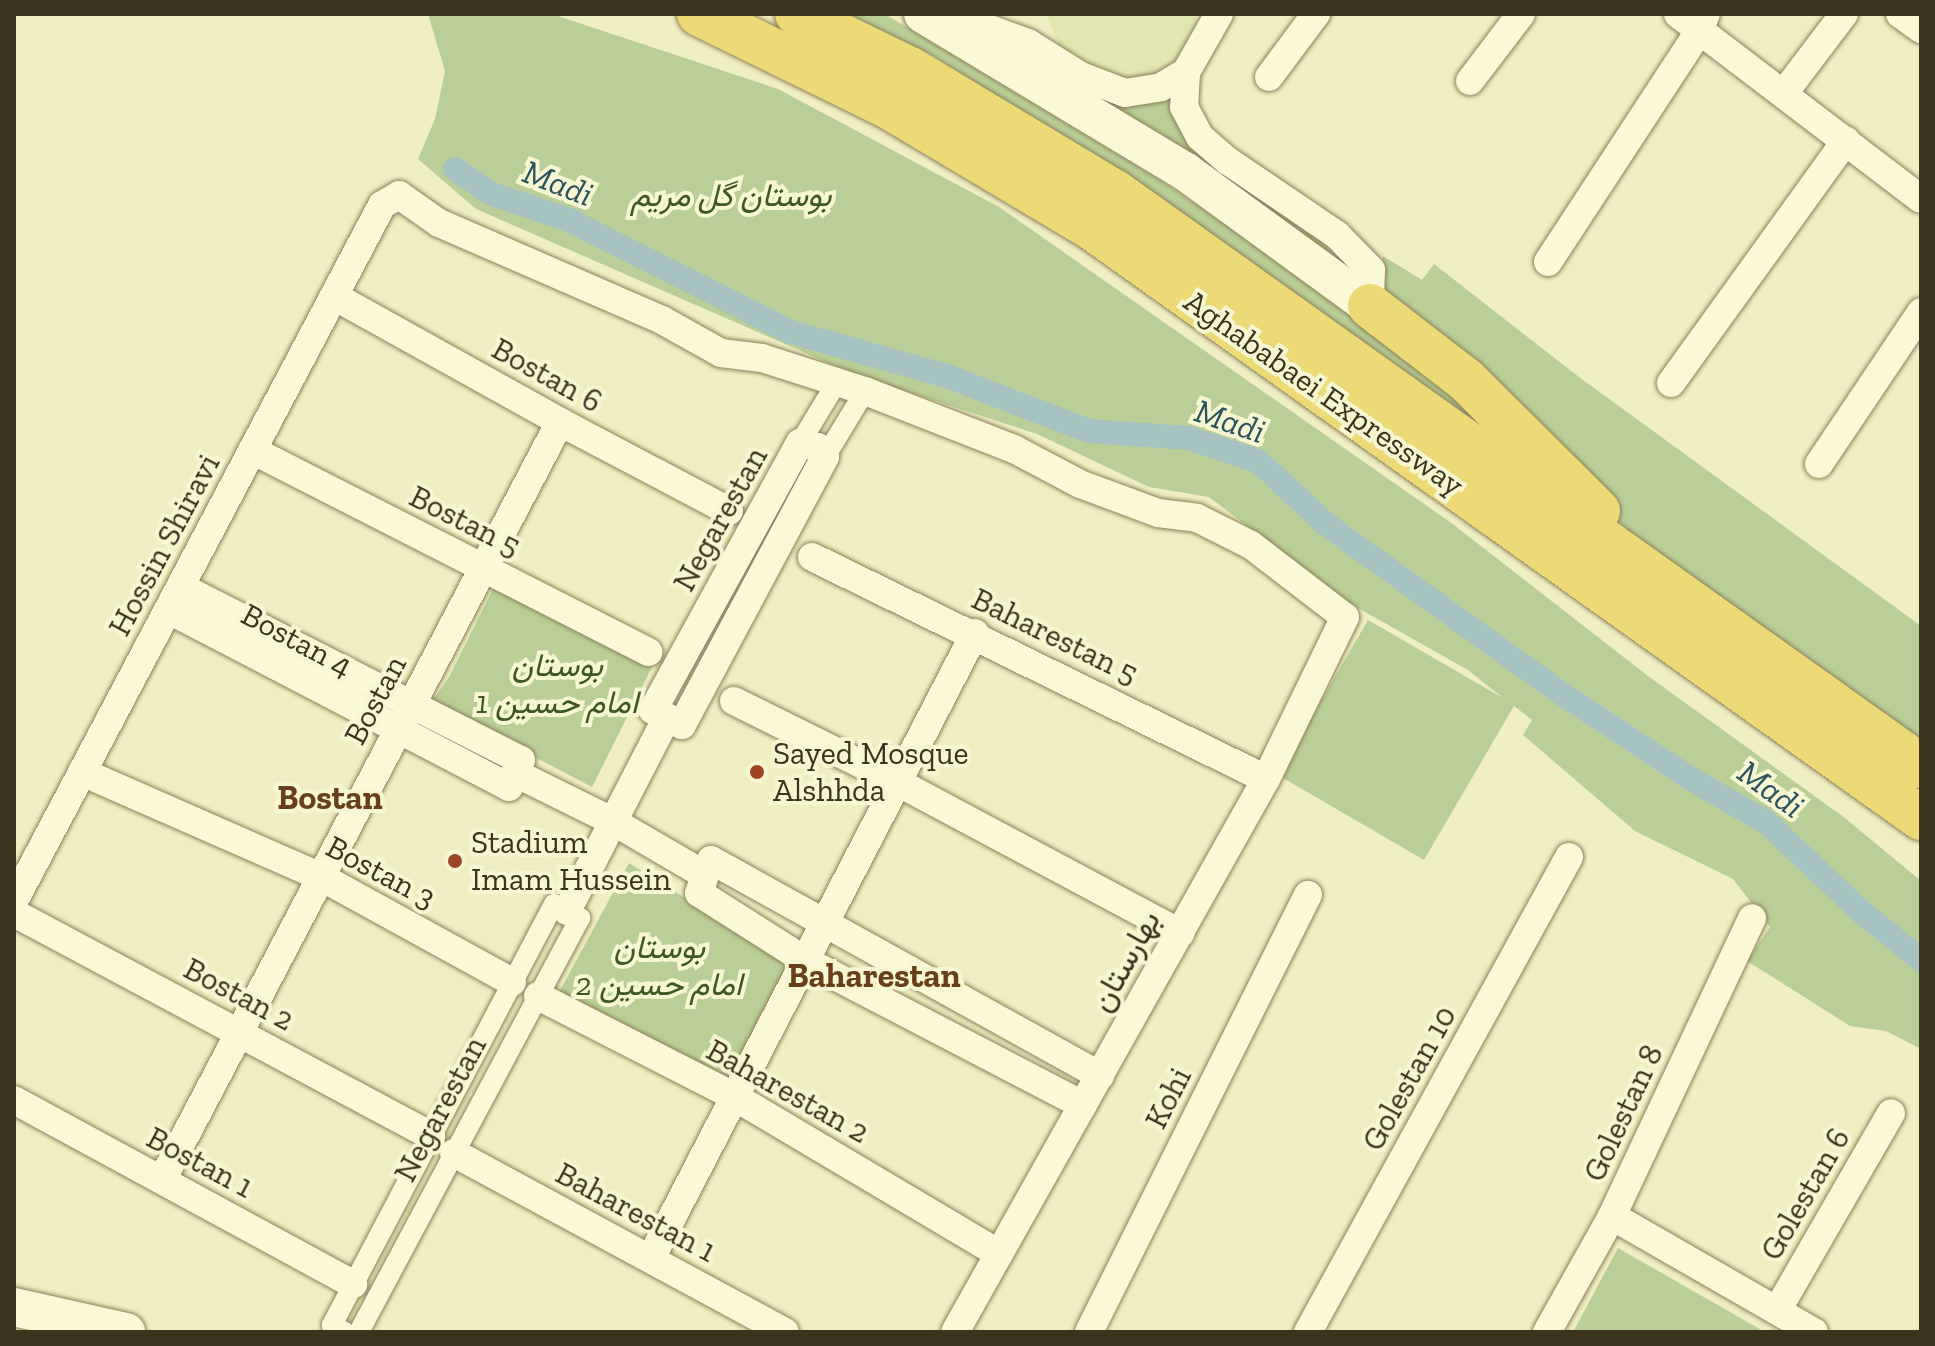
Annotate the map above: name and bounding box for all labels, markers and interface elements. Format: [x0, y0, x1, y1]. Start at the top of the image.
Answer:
water label: Madi [517, 151, 599, 215]
park label: بوستان گل مریم [631, 176, 831, 214]
street label: Aghababaei Expressway [1177, 282, 1471, 504]
street label: Bostan 6 [485, 329, 609, 421]
water label: Madi [1190, 390, 1270, 452]
street label: Negarestan [665, 440, 775, 598]
street label: Hossin Shiravi [100, 448, 228, 642]
street label: Bostan 5 [403, 477, 527, 565]
street label: Baharestan 5 [966, 579, 1144, 693]
street label: Bostan 4 [235, 595, 359, 685]
park label: بوستان امام حسین 1 [476, 647, 638, 722]
street label: Bostan [336, 649, 414, 751]
place label: Sayed Mosque Alshhda [773, 735, 969, 810]
water label: Madi [1730, 751, 1812, 827]
marker: Sayed Mosque Alshhda [748, 763, 766, 781]
district label: Bostan [277, 778, 383, 818]
place label: Stadium Imam Hussein [471, 824, 671, 899]
street label: Bostan 3 [320, 827, 442, 917]
marker: Stadium Imam Hussein [446, 852, 464, 870]
street label: بهارستان [1082, 904, 1168, 1018]
park label: بوستان امام حسین 2 [576, 929, 742, 1004]
street label: Bostan 2 [177, 949, 301, 1039]
district label: Baharestan [787, 956, 961, 996]
street label: Golestan 10 [1353, 999, 1465, 1157]
street label: Negarestan [386, 1030, 494, 1188]
street label: Baharestan 2 [700, 1031, 876, 1151]
street label: Golestan 8 [1575, 1039, 1671, 1187]
street label: Kohi [1137, 1061, 1199, 1135]
street label: Bostan 1 [140, 1118, 260, 1206]
street label: Golestan 6 [1752, 1121, 1858, 1267]
street label: Baharestan 1 [549, 1154, 723, 1270]

